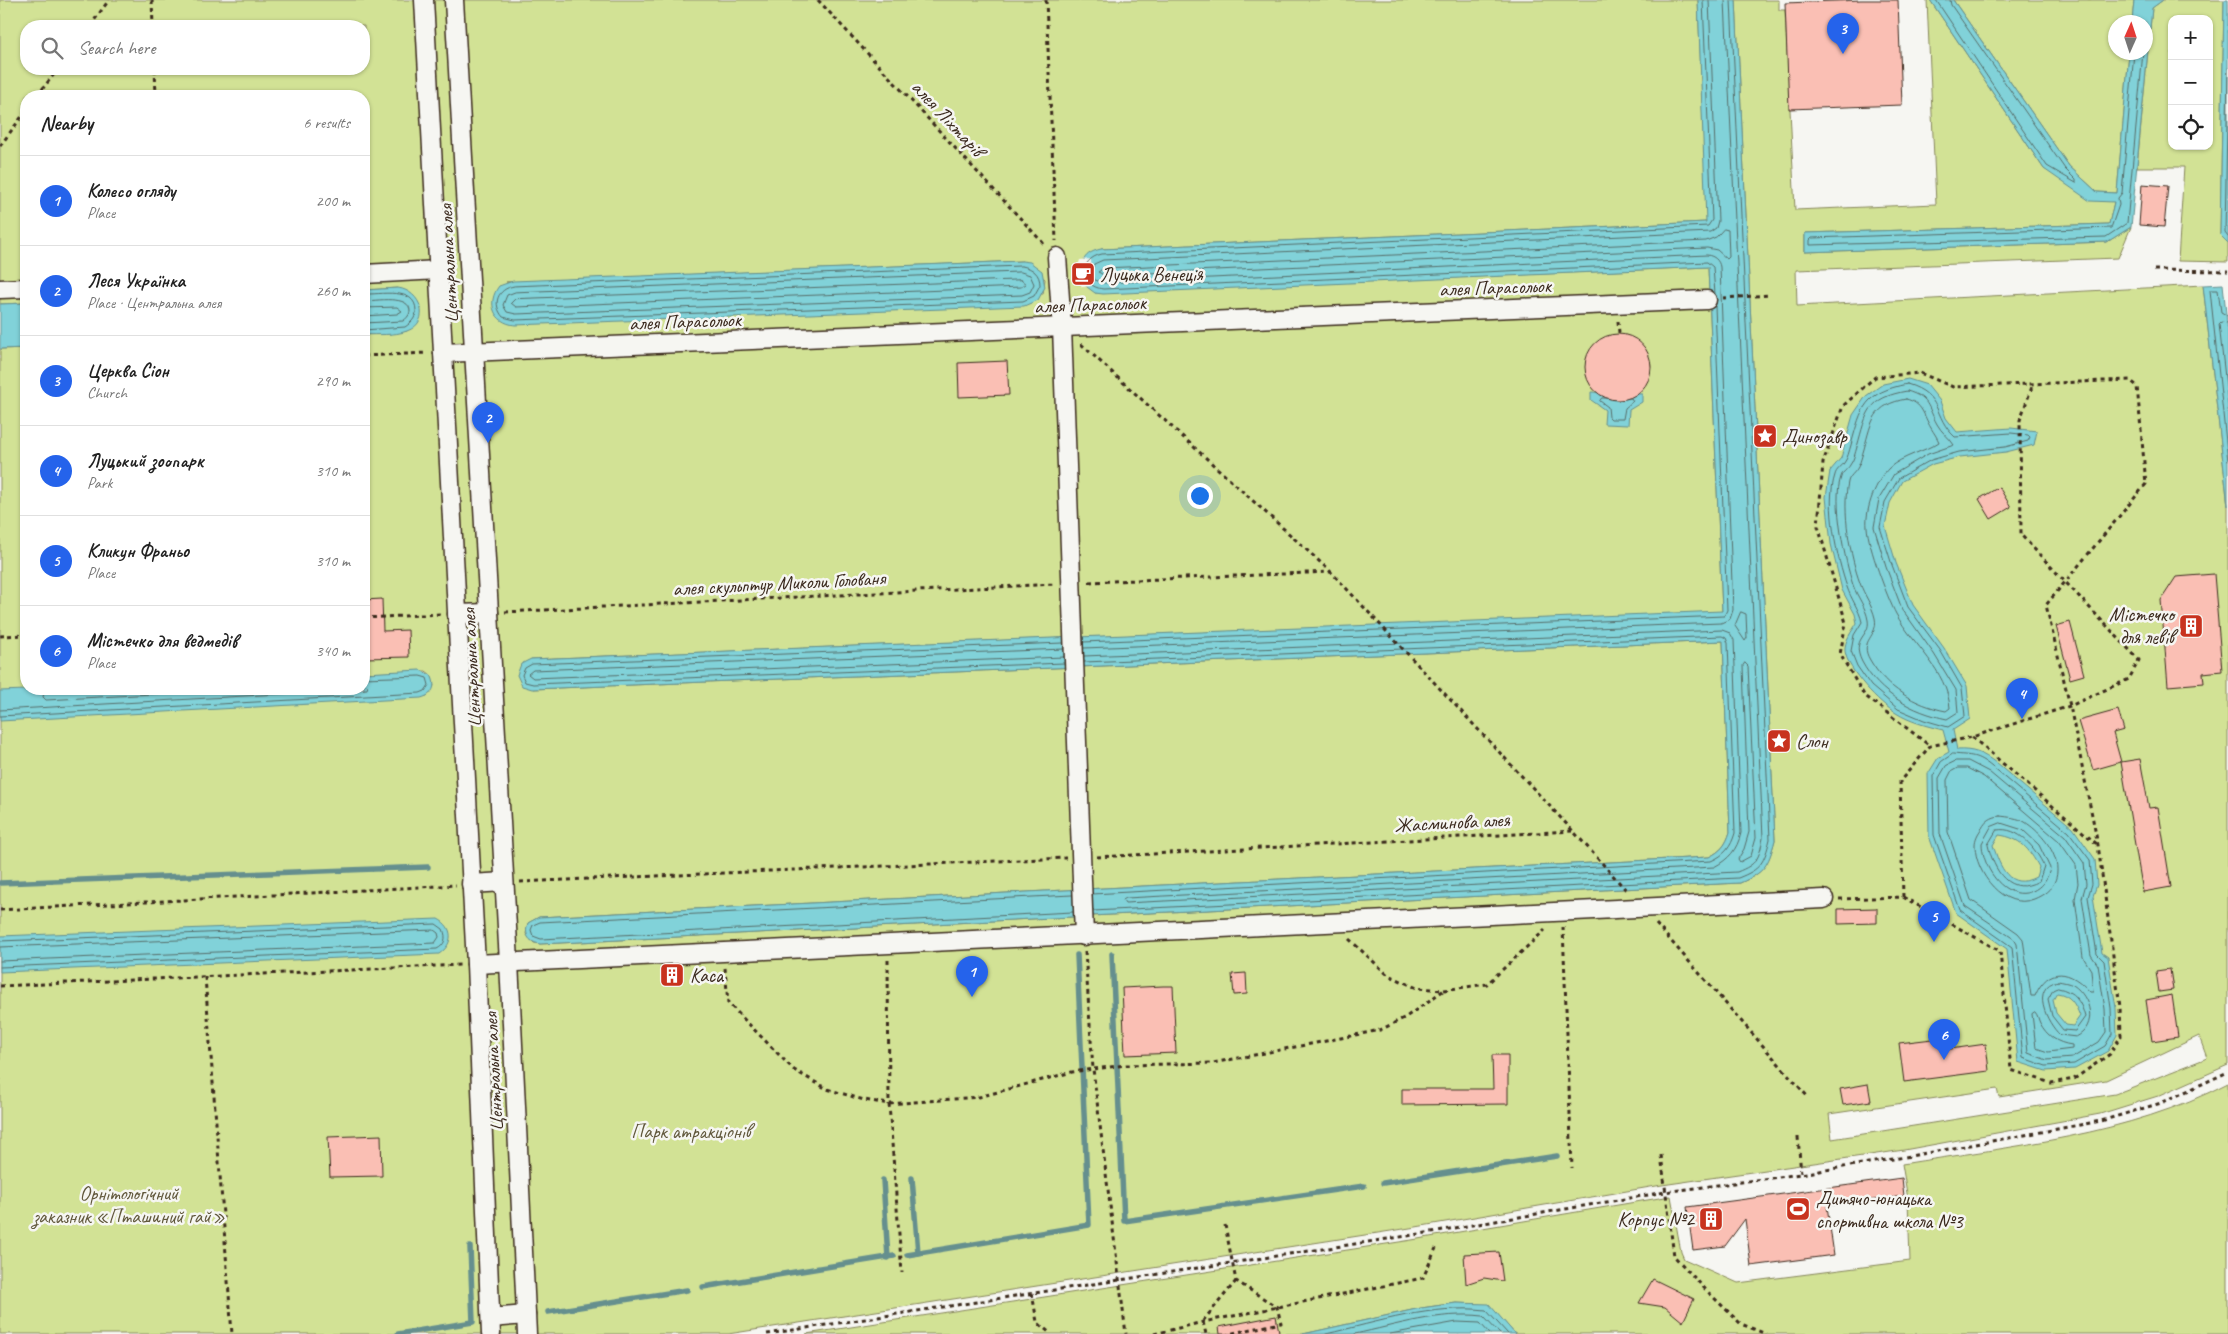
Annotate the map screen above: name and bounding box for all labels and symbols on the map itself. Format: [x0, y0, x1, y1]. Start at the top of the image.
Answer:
pin: 3 [1827, 13, 1859, 54]
north arrow [2108, 15, 2153, 60]
street label: алея Ліхтарів [906, 75, 993, 165]
street label: Центральна алея [433, 202, 464, 324]
cafe icon: Луцька Венеція [1070, 261, 1096, 287]
place label: Луцька Венеція [1100, 262, 1204, 287]
street label: алея Парасольок [1439, 273, 1553, 302]
street label: алея Парасольок [1034, 290, 1148, 319]
street label: алея Парасольок [629, 307, 743, 336]
pin: 2 [472, 402, 504, 443]
place icon: Динозавр [1752, 423, 1778, 449]
place label: Динозавр [1782, 424, 1848, 449]
your location [1187, 483, 1213, 509]
street label: алея скульптур Миколи Голованя [672, 565, 888, 602]
place label: Містечко для левів [2109, 602, 2179, 650]
street label: Центральна алея [456, 606, 487, 728]
building icon: Містечко для левів [2178, 613, 2204, 639]
pin: 4 [2006, 678, 2038, 719]
place icon: Слон [1766, 728, 1792, 754]
place label: Слон [1796, 729, 1830, 754]
street label: Жасминова алея [1394, 807, 1511, 838]
pin: 5 [1918, 901, 1950, 942]
pin: 1 [956, 956, 988, 997]
building icon: Каса [659, 962, 685, 988]
place label: Каса [690, 963, 725, 988]
street label: Центральна алея [478, 1010, 509, 1132]
pin: 6 [1928, 1019, 1960, 1060]
park label: Парк атракціонів [631, 1119, 756, 1144]
park label: Орнітологічний заказник «Пташиний гай» [30, 1181, 225, 1230]
place label: Дитячо-юнацька спортивна школа №3 [1816, 1186, 1965, 1234]
sports icon: Дитячо-юнацька спортивна школа №3 [1785, 1196, 1811, 1222]
building icon: Корпус №2 [1698, 1206, 1724, 1232]
place label: Корпус №2 [1618, 1207, 1696, 1232]

